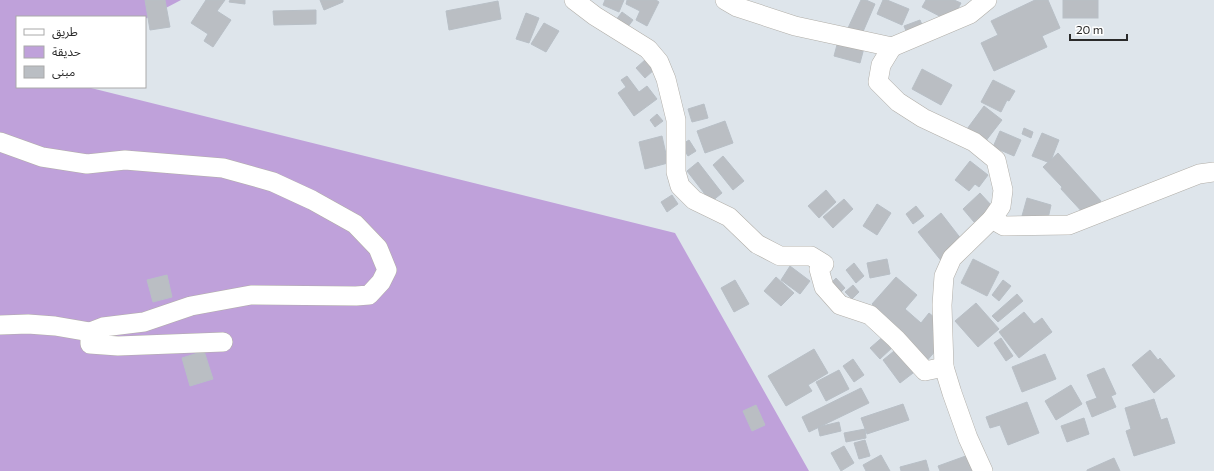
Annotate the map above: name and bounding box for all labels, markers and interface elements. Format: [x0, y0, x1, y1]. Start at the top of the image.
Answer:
legend [16, 16, 146, 88]
scale bar [1070, 16, 1127, 42]
text: 20 m [1076, 22, 1103, 36]
text: طريق [52, 24, 78, 40]
text: حديقة [52, 44, 81, 59]
text: مبنى [52, 64, 75, 79]

